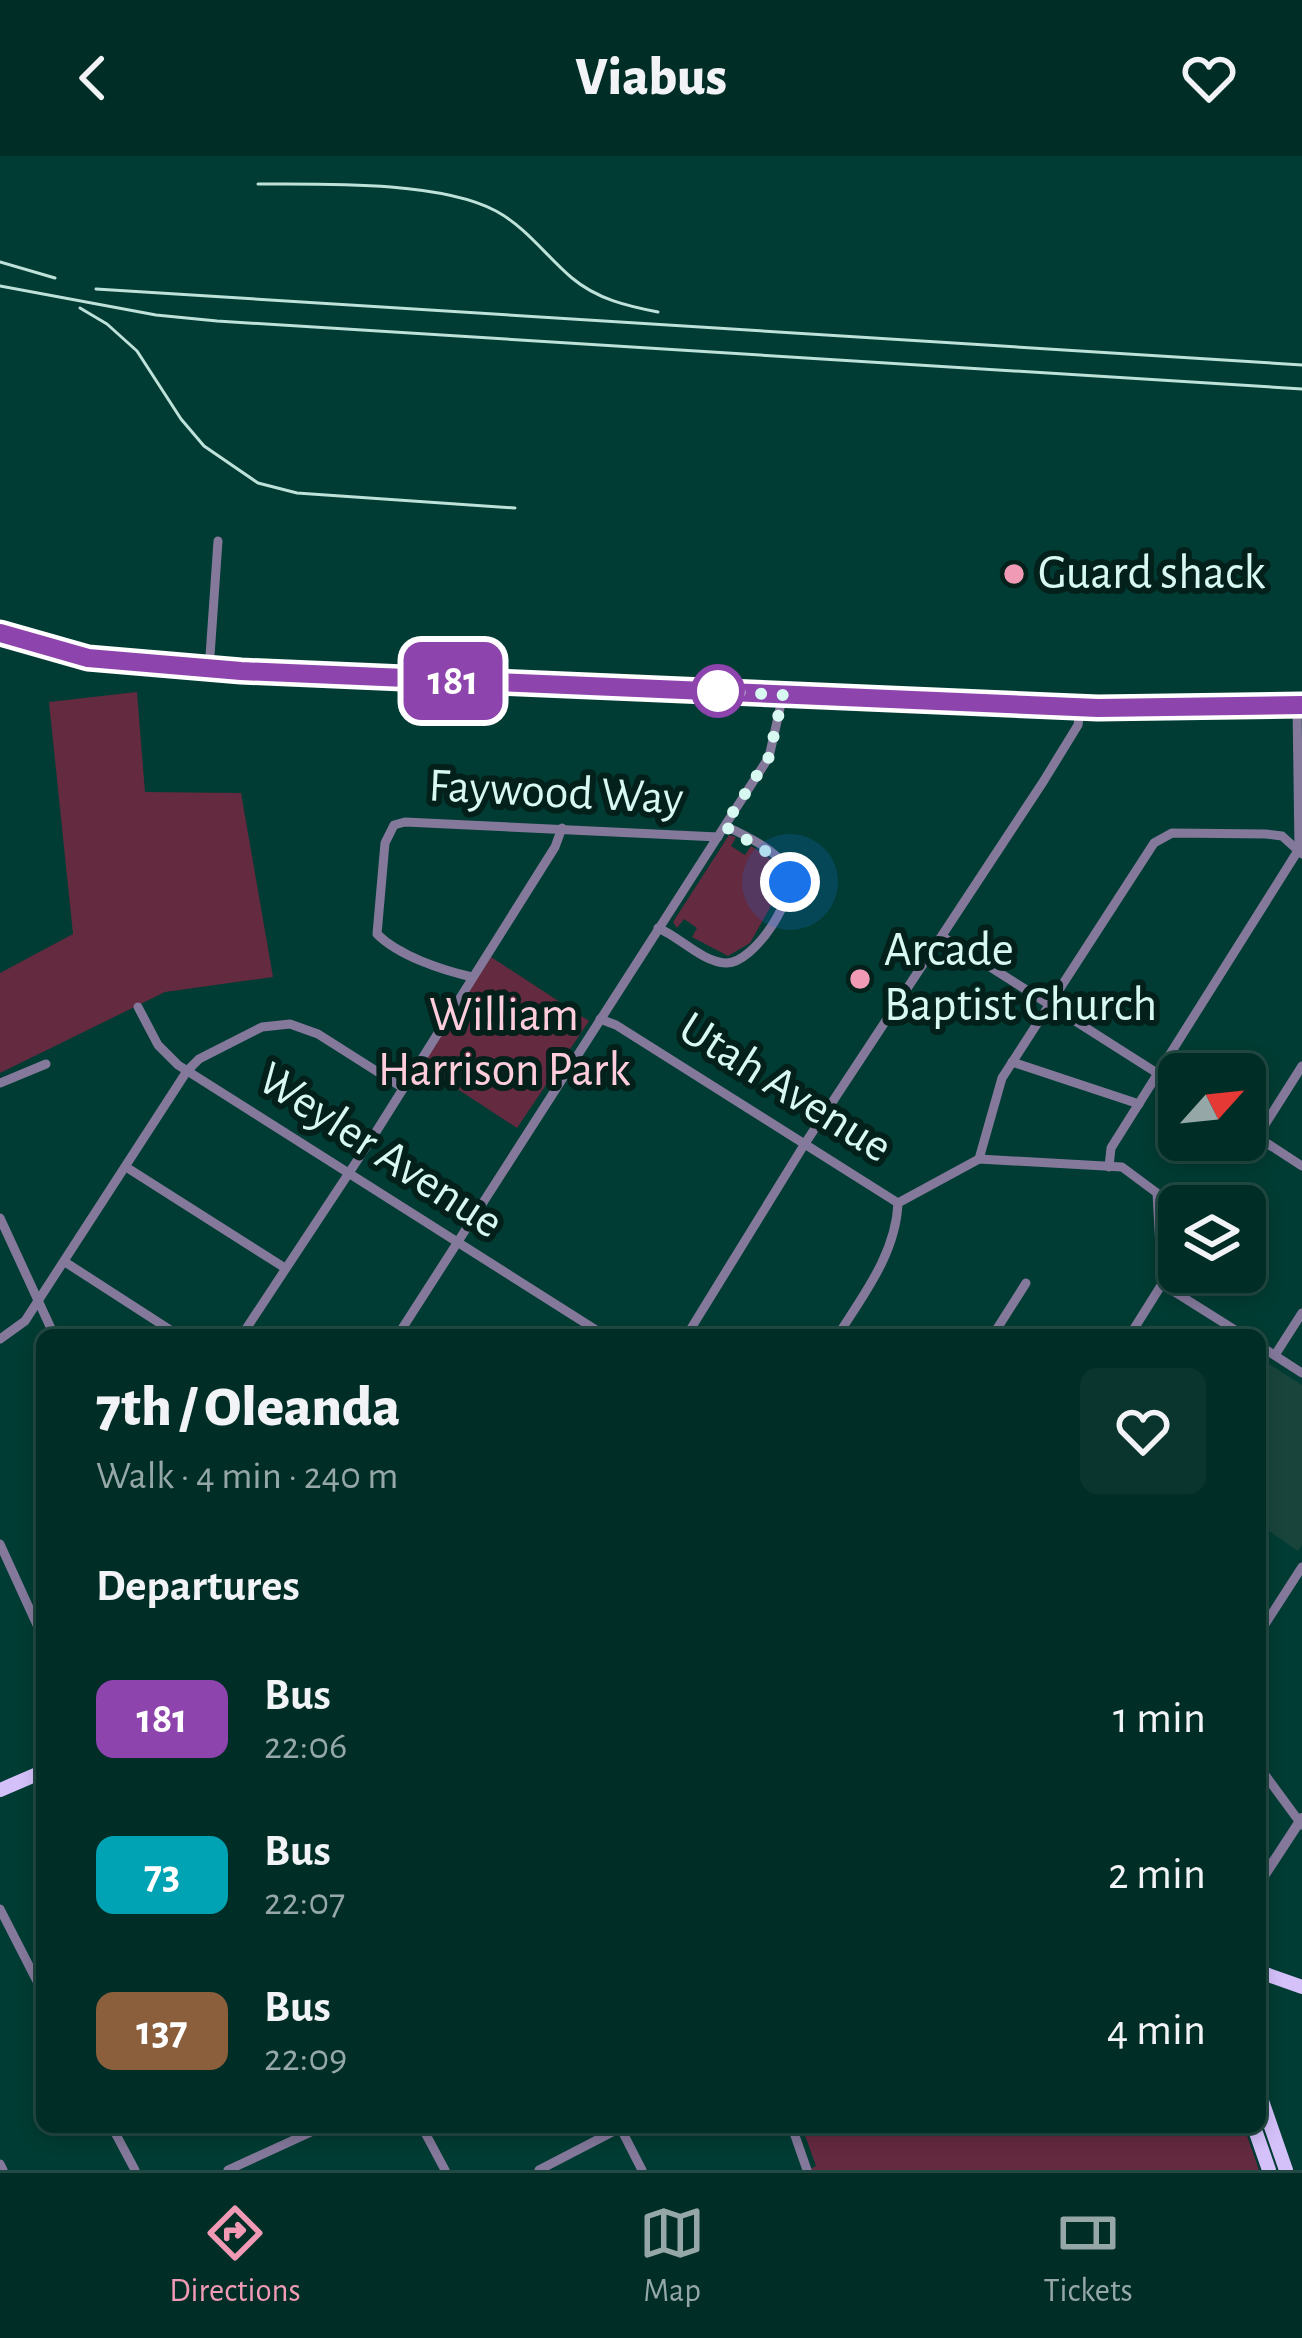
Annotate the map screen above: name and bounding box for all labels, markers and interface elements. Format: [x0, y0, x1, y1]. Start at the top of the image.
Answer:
icon: back [60, 45, 126, 111]
icon: heart [1176, 45, 1242, 111]
text: Viabus [575, 51, 727, 105]
place label: Guard shack [1038, 550, 1266, 598]
marker: Guard shack [1001, 561, 1027, 587]
line badge: 181 [384, 642, 522, 720]
text: 181 [428, 660, 478, 702]
unlabelled marker [693, 666, 743, 716]
street label: Faywood Way [427, 762, 685, 824]
your location [760, 852, 820, 912]
place label: Arcade Baptist Church [884, 927, 1157, 1030]
marker: Arcade Baptist Church [847, 966, 873, 992]
park label: William Harrison Park [378, 992, 630, 1095]
street label: Utah Avenue [670, 1004, 900, 1172]
north arrow [1158, 1053, 1266, 1161]
map controls [1158, 1053, 1266, 1293]
street label: Weyler Avenue [249, 1054, 511, 1248]
button: layers [1158, 1185, 1266, 1293]
button: heart [1080, 1368, 1206, 1494]
text: 7th / Oleanda [96, 1379, 400, 1436]
text: Walk · 4 min · 240 m [96, 1457, 398, 1496]
text: Departures [96, 1564, 300, 1609]
text: Bus [264, 1673, 331, 1718]
text: 1 min [1113, 1696, 1206, 1741]
text: 181 [137, 1698, 187, 1740]
text: 22:06 [264, 1727, 347, 1766]
text: Bus [264, 1829, 331, 1874]
text: 2 min [1108, 1852, 1206, 1897]
text: 73 [144, 1854, 180, 1896]
text: 22:07 [264, 1883, 345, 1922]
text: Bus [264, 1985, 331, 2030]
text: 4 min [1107, 2008, 1206, 2053]
text: 137 [136, 2010, 188, 2052]
text: 22:09 [264, 2039, 347, 2078]
tab: Directions [169, 2200, 301, 2312]
tab: Map [639, 2200, 705, 2312]
tab: Tickets [1043, 2200, 1133, 2312]

